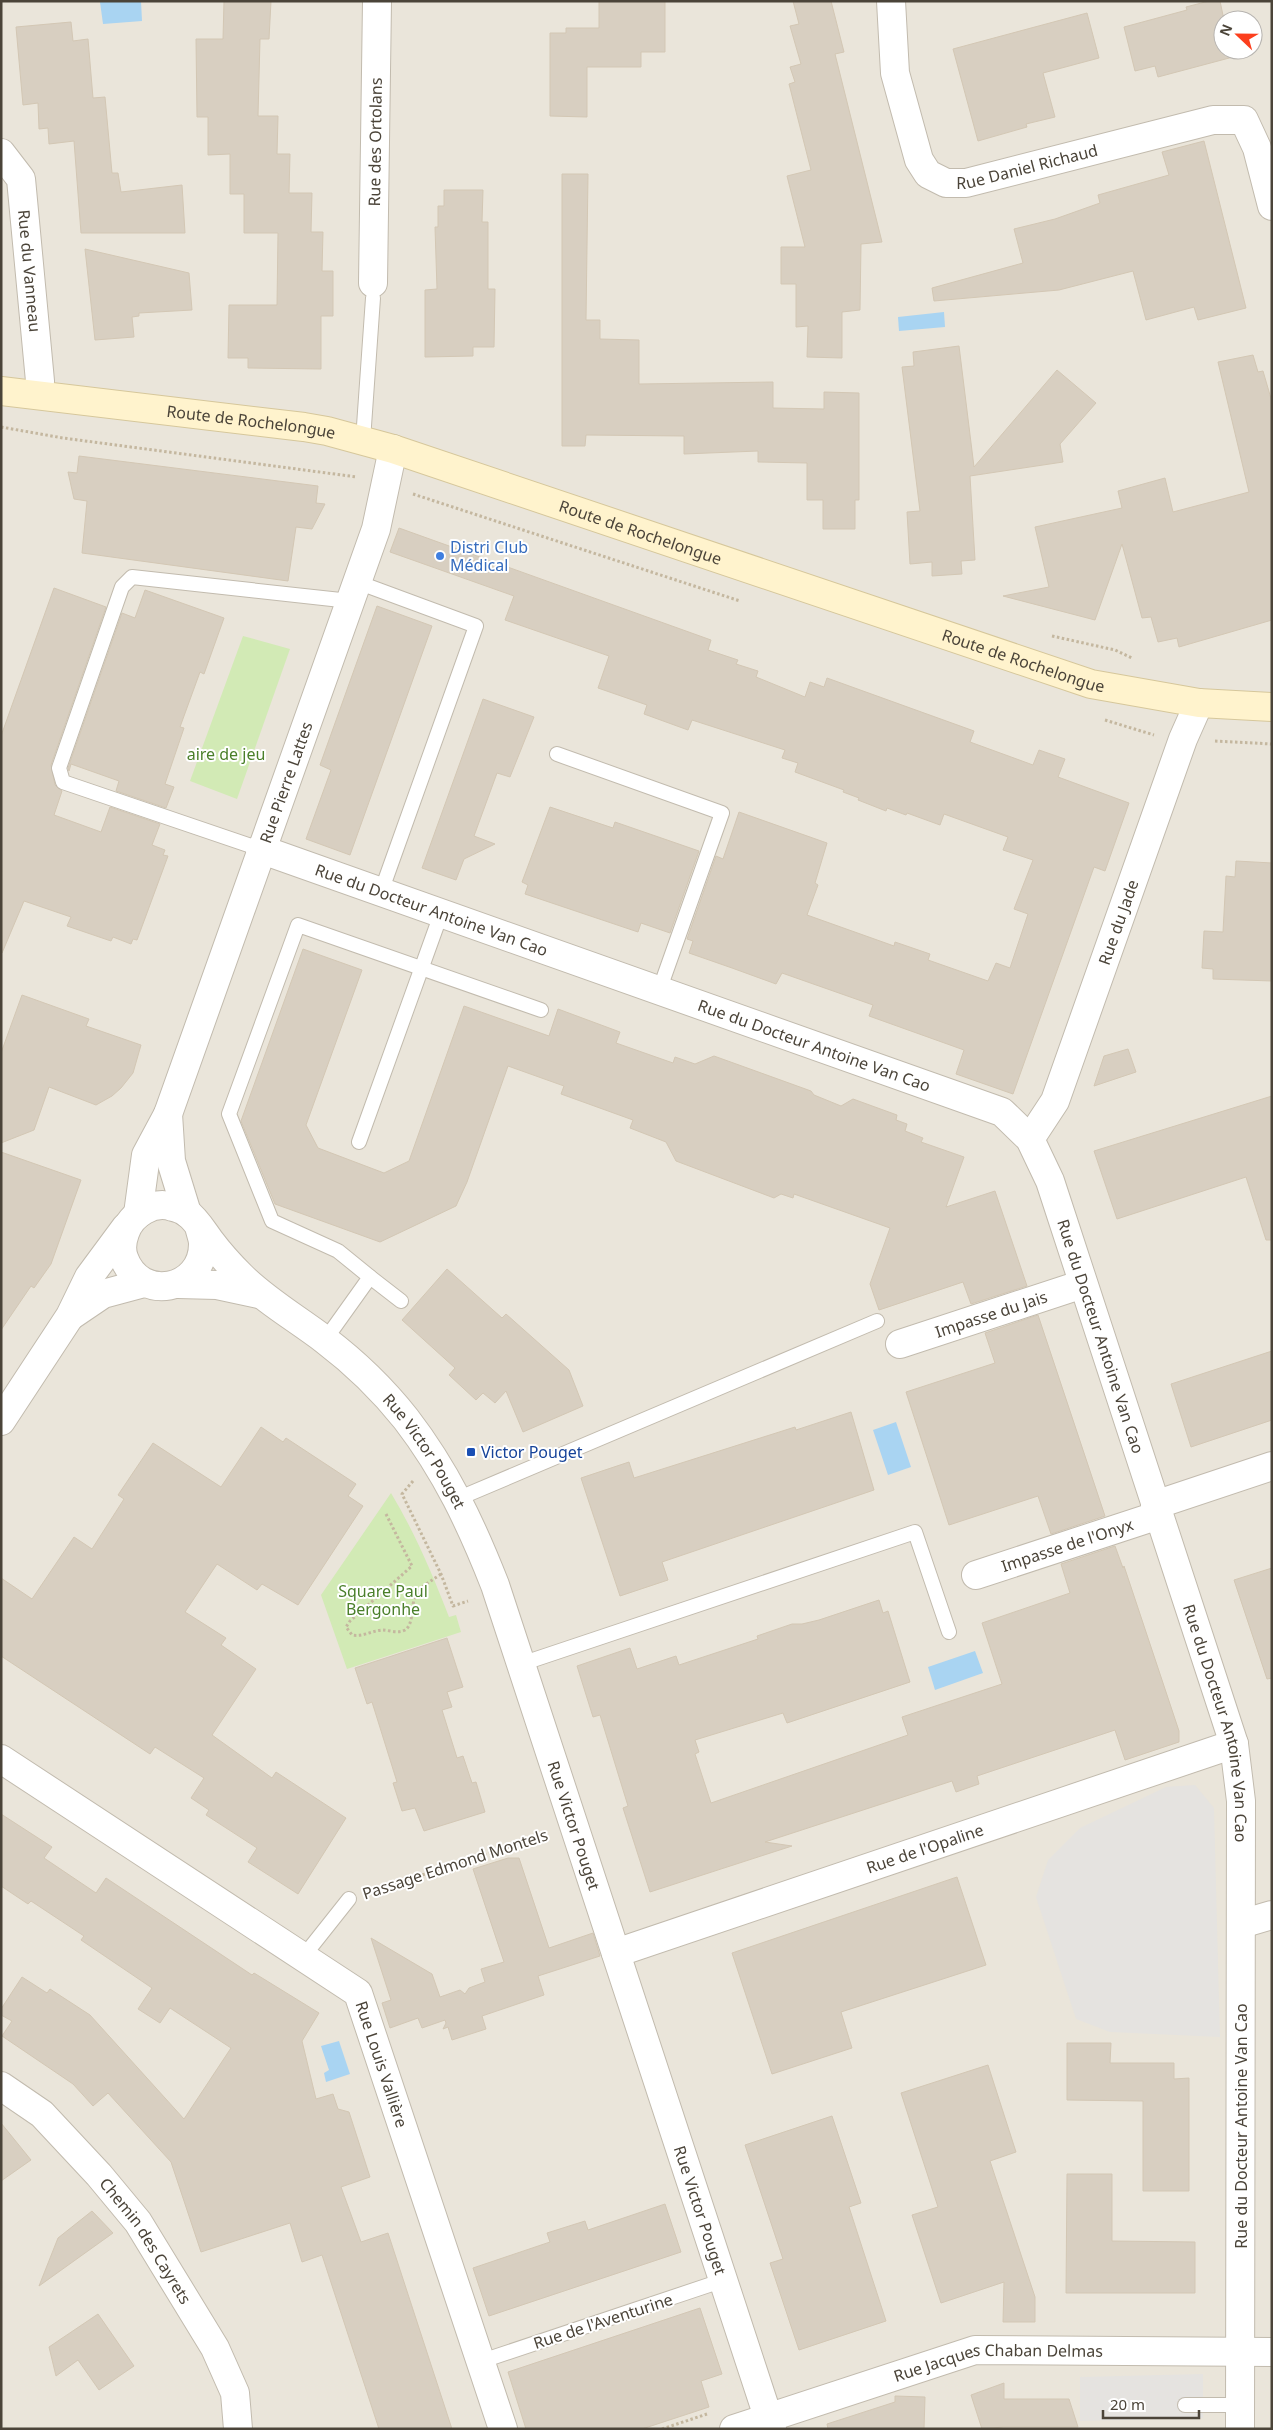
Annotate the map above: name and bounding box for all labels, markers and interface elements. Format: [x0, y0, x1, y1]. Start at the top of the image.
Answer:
north arrow [1213, 10, 1263, 60]
text: N [1215, 21, 1236, 39]
street label: Rue des Ortolans [363, 77, 387, 207]
street label: Rue Daniel Richaud [956, 139, 1100, 194]
street label: Rue du Vanneau [13, 209, 46, 333]
street label: Route de Rochelongue [165, 400, 338, 444]
street label: Route de Rochelongue [556, 495, 725, 570]
place label: Distri Club Médical [450, 536, 528, 576]
marker: Distri Club Médical [434, 550, 446, 562]
street label: Route de Rochelongue [939, 624, 1106, 697]
street label: Rue Pierre Lattes [254, 719, 318, 846]
park label: aire de jeu [187, 743, 265, 765]
street label: Rue du Docteur Antoine Van Cao [312, 858, 551, 961]
street label: Rue du Jade [1093, 877, 1143, 968]
street label: Rue du Docteur Antoine Van Cao [695, 994, 934, 1097]
street label: Rue du Docteur Antoine Van Cao [1052, 1216, 1149, 1456]
street label: Impasse du Jais [932, 1285, 1050, 1343]
street label: Rue Victor Pouget [378, 1389, 471, 1513]
place label: Victor Pouget [481, 1441, 583, 1463]
marker: Victor Pouget [465, 1446, 477, 1458]
street label: Impasse de l'Onyx [998, 1513, 1137, 1577]
park label: Square Paul Bergonhe [338, 1580, 428, 1620]
street label: Rue du Docteur Antoine Van Cao [1178, 1601, 1252, 1842]
street label: Rue Victor Pouget [542, 1758, 605, 1893]
street label: Rue de l'Opaline [863, 1819, 986, 1879]
street label: Passage Edmond Montels [359, 1824, 551, 1904]
street label: Rue Louis Vallière [350, 1998, 413, 2130]
street label: Rue du Docteur Antoine Van Cao [1230, 2003, 1252, 2249]
street label: Rue Victor Pouget [669, 2143, 732, 2278]
street label: Chemin des Cayrets [95, 2173, 197, 2308]
street label: Rue de l'Aventurine [531, 2288, 675, 2354]
street label: Rue Jacques Chaban Delmas [891, 2339, 1103, 2387]
scale bar [1103, 2388, 1199, 2420]
text: 20 m [1110, 2394, 1145, 2414]

